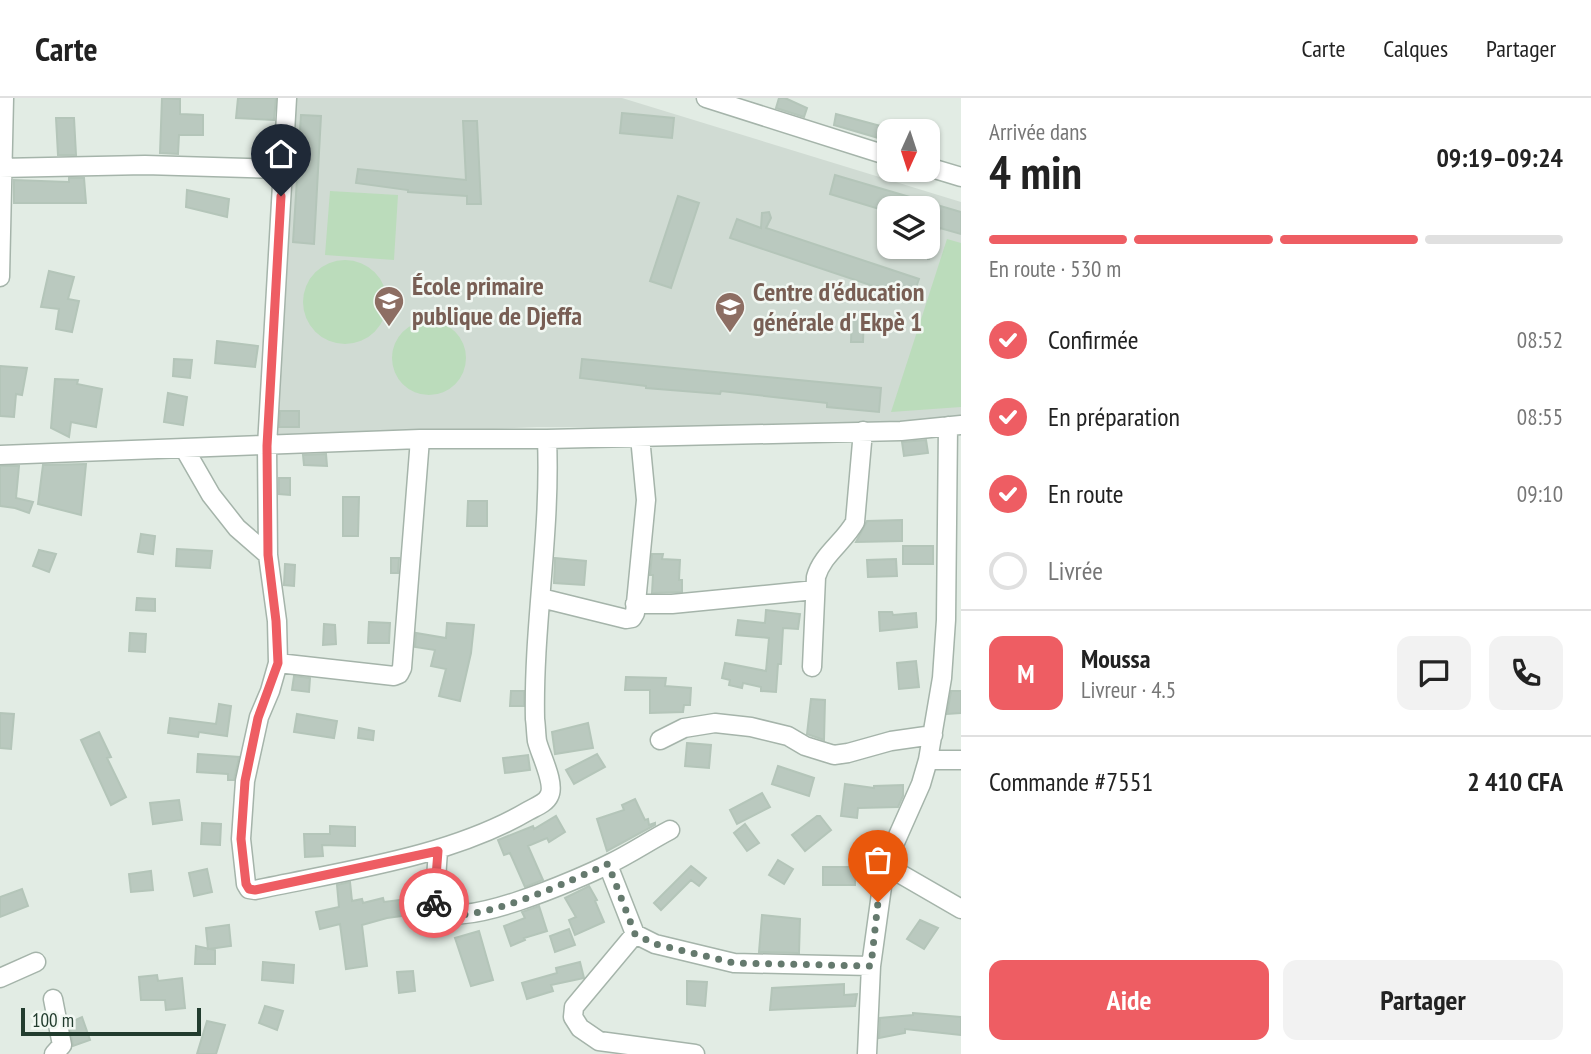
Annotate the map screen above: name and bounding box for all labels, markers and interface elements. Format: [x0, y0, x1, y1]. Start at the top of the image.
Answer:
text: Carte [35, 27, 98, 70]
text: Carte [1302, 33, 1345, 64]
text: Calques [1383, 33, 1448, 64]
text: Partager [1486, 33, 1556, 64]
text: Arrivée dans [989, 117, 1087, 146]
north arrow [877, 119, 940, 182]
map controls [877, 119, 940, 259]
pin [251, 124, 311, 196]
icon: home [262, 135, 300, 173]
text: 09:19–09:24 [1436, 141, 1563, 174]
text: 4 min [989, 142, 1082, 202]
button: layers [877, 196, 940, 259]
text: En route · 530 m [989, 254, 1121, 283]
place label: École primaire publique de Djeffa [412, 269, 582, 332]
place label: Centre d'éducation générale d' Ekpè 1 [753, 275, 924, 338]
school or university icon: École primaire publique de Djeffa [372, 284, 406, 328]
school or university icon: Centre d'éducation générale d' Ekpè 1 [713, 290, 747, 334]
icon: check [989, 321, 1027, 359]
text: Confirmée [1048, 323, 1139, 356]
text: 08:52 [1517, 325, 1563, 354]
icon: check [989, 398, 1027, 436]
text: En préparation [1048, 400, 1180, 433]
text: 08:55 [1517, 402, 1563, 431]
icon: check [989, 475, 1027, 513]
text: En route [1048, 477, 1123, 510]
text: 09:10 [1517, 479, 1563, 508]
text: Livrée [1048, 554, 1103, 587]
button: chat [1397, 636, 1471, 710]
button: phone [1489, 636, 1563, 710]
text: Moussa [1081, 642, 1150, 675]
text: M [1017, 657, 1035, 690]
text: Livreur · 4.5 [1081, 675, 1176, 704]
text: Commande #7551 [989, 765, 1153, 798]
text: 2 410 CFA [1467, 765, 1563, 798]
pin [848, 830, 908, 902]
icon: bag [859, 841, 897, 879]
courier [399, 868, 469, 938]
icon: bike [415, 884, 453, 922]
button: Aide [989, 960, 1269, 1040]
button: Partager [1283, 960, 1563, 1040]
scale bar [21, 1005, 201, 1037]
text: 100 m [32, 1008, 74, 1032]

